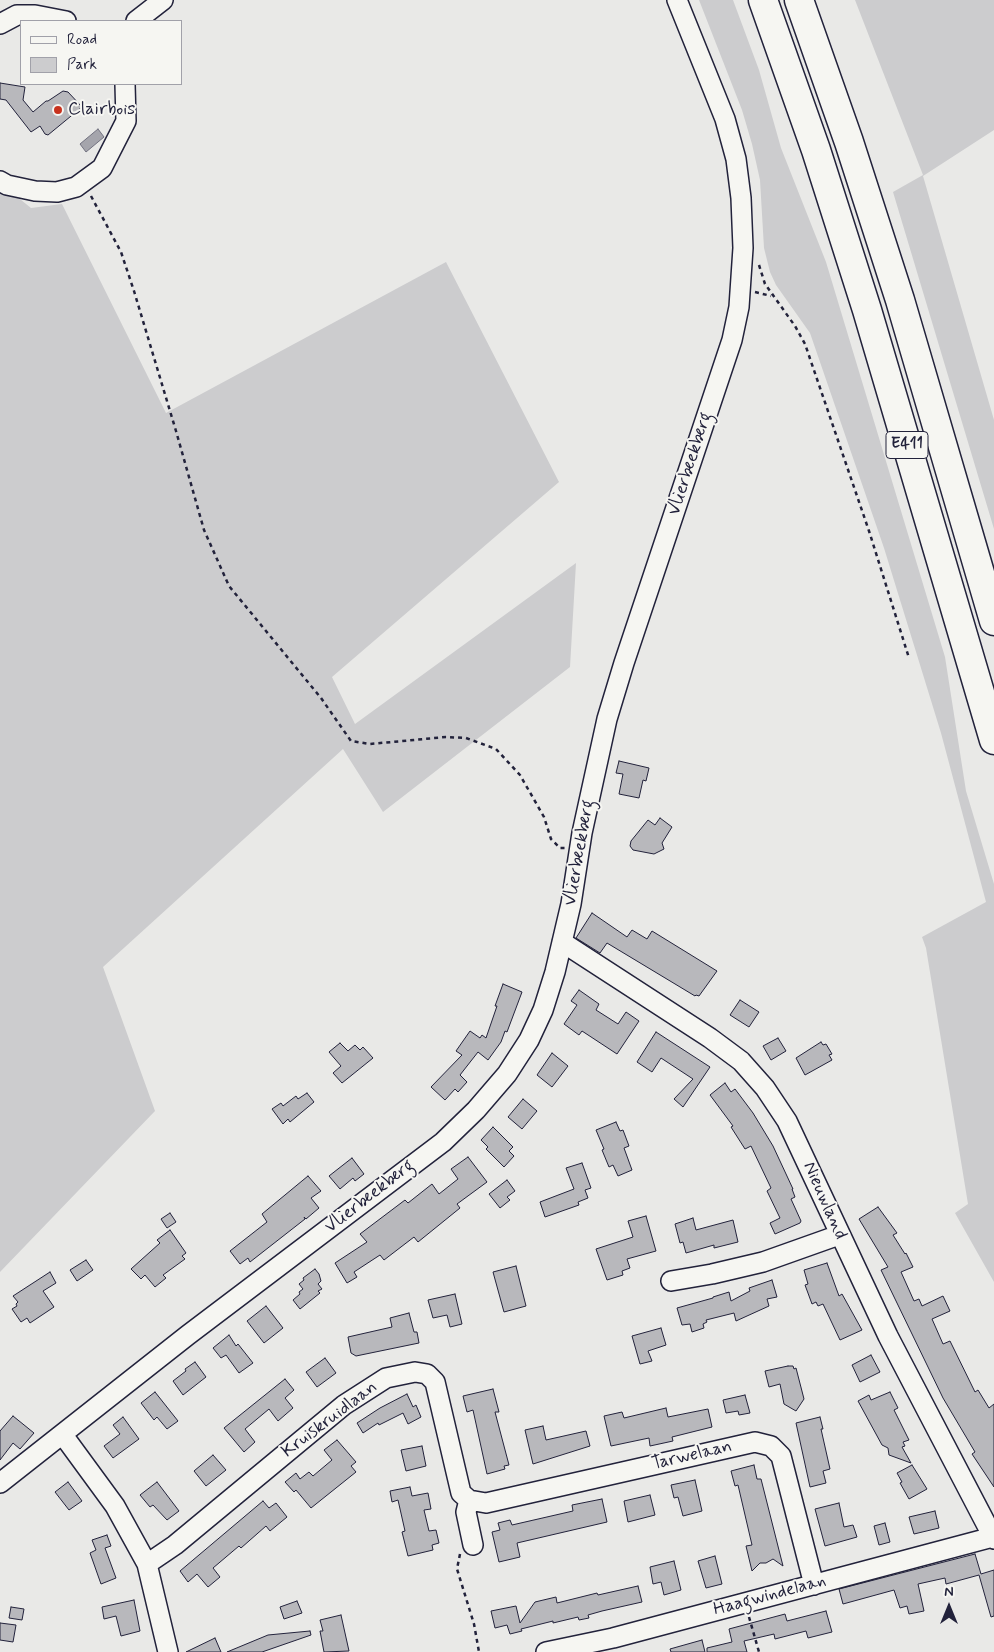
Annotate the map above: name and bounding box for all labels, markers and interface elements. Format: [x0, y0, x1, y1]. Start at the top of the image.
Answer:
legend [20, 20, 182, 85]
text: Road [67, 30, 97, 50]
text: Park [67, 55, 97, 75]
place label: Clairbois [68, 99, 135, 121]
marker: Clairbois [52, 104, 64, 116]
street label: Vlierbeekberg [664, 410, 718, 518]
road number: E411 [886, 432, 928, 458]
street label: Vlierbeekberg [560, 798, 600, 908]
street label: Vlierbeekberg [321, 1155, 419, 1239]
street label: Nieuwland [797, 1159, 851, 1243]
street label: Kruiskruidlaan [278, 1377, 382, 1463]
street label: Tarwelaan [650, 1436, 734, 1476]
street label: Haagwindelaan [711, 1571, 829, 1621]
north arrow [924, 1582, 974, 1632]
text: N [944, 1583, 954, 1601]

